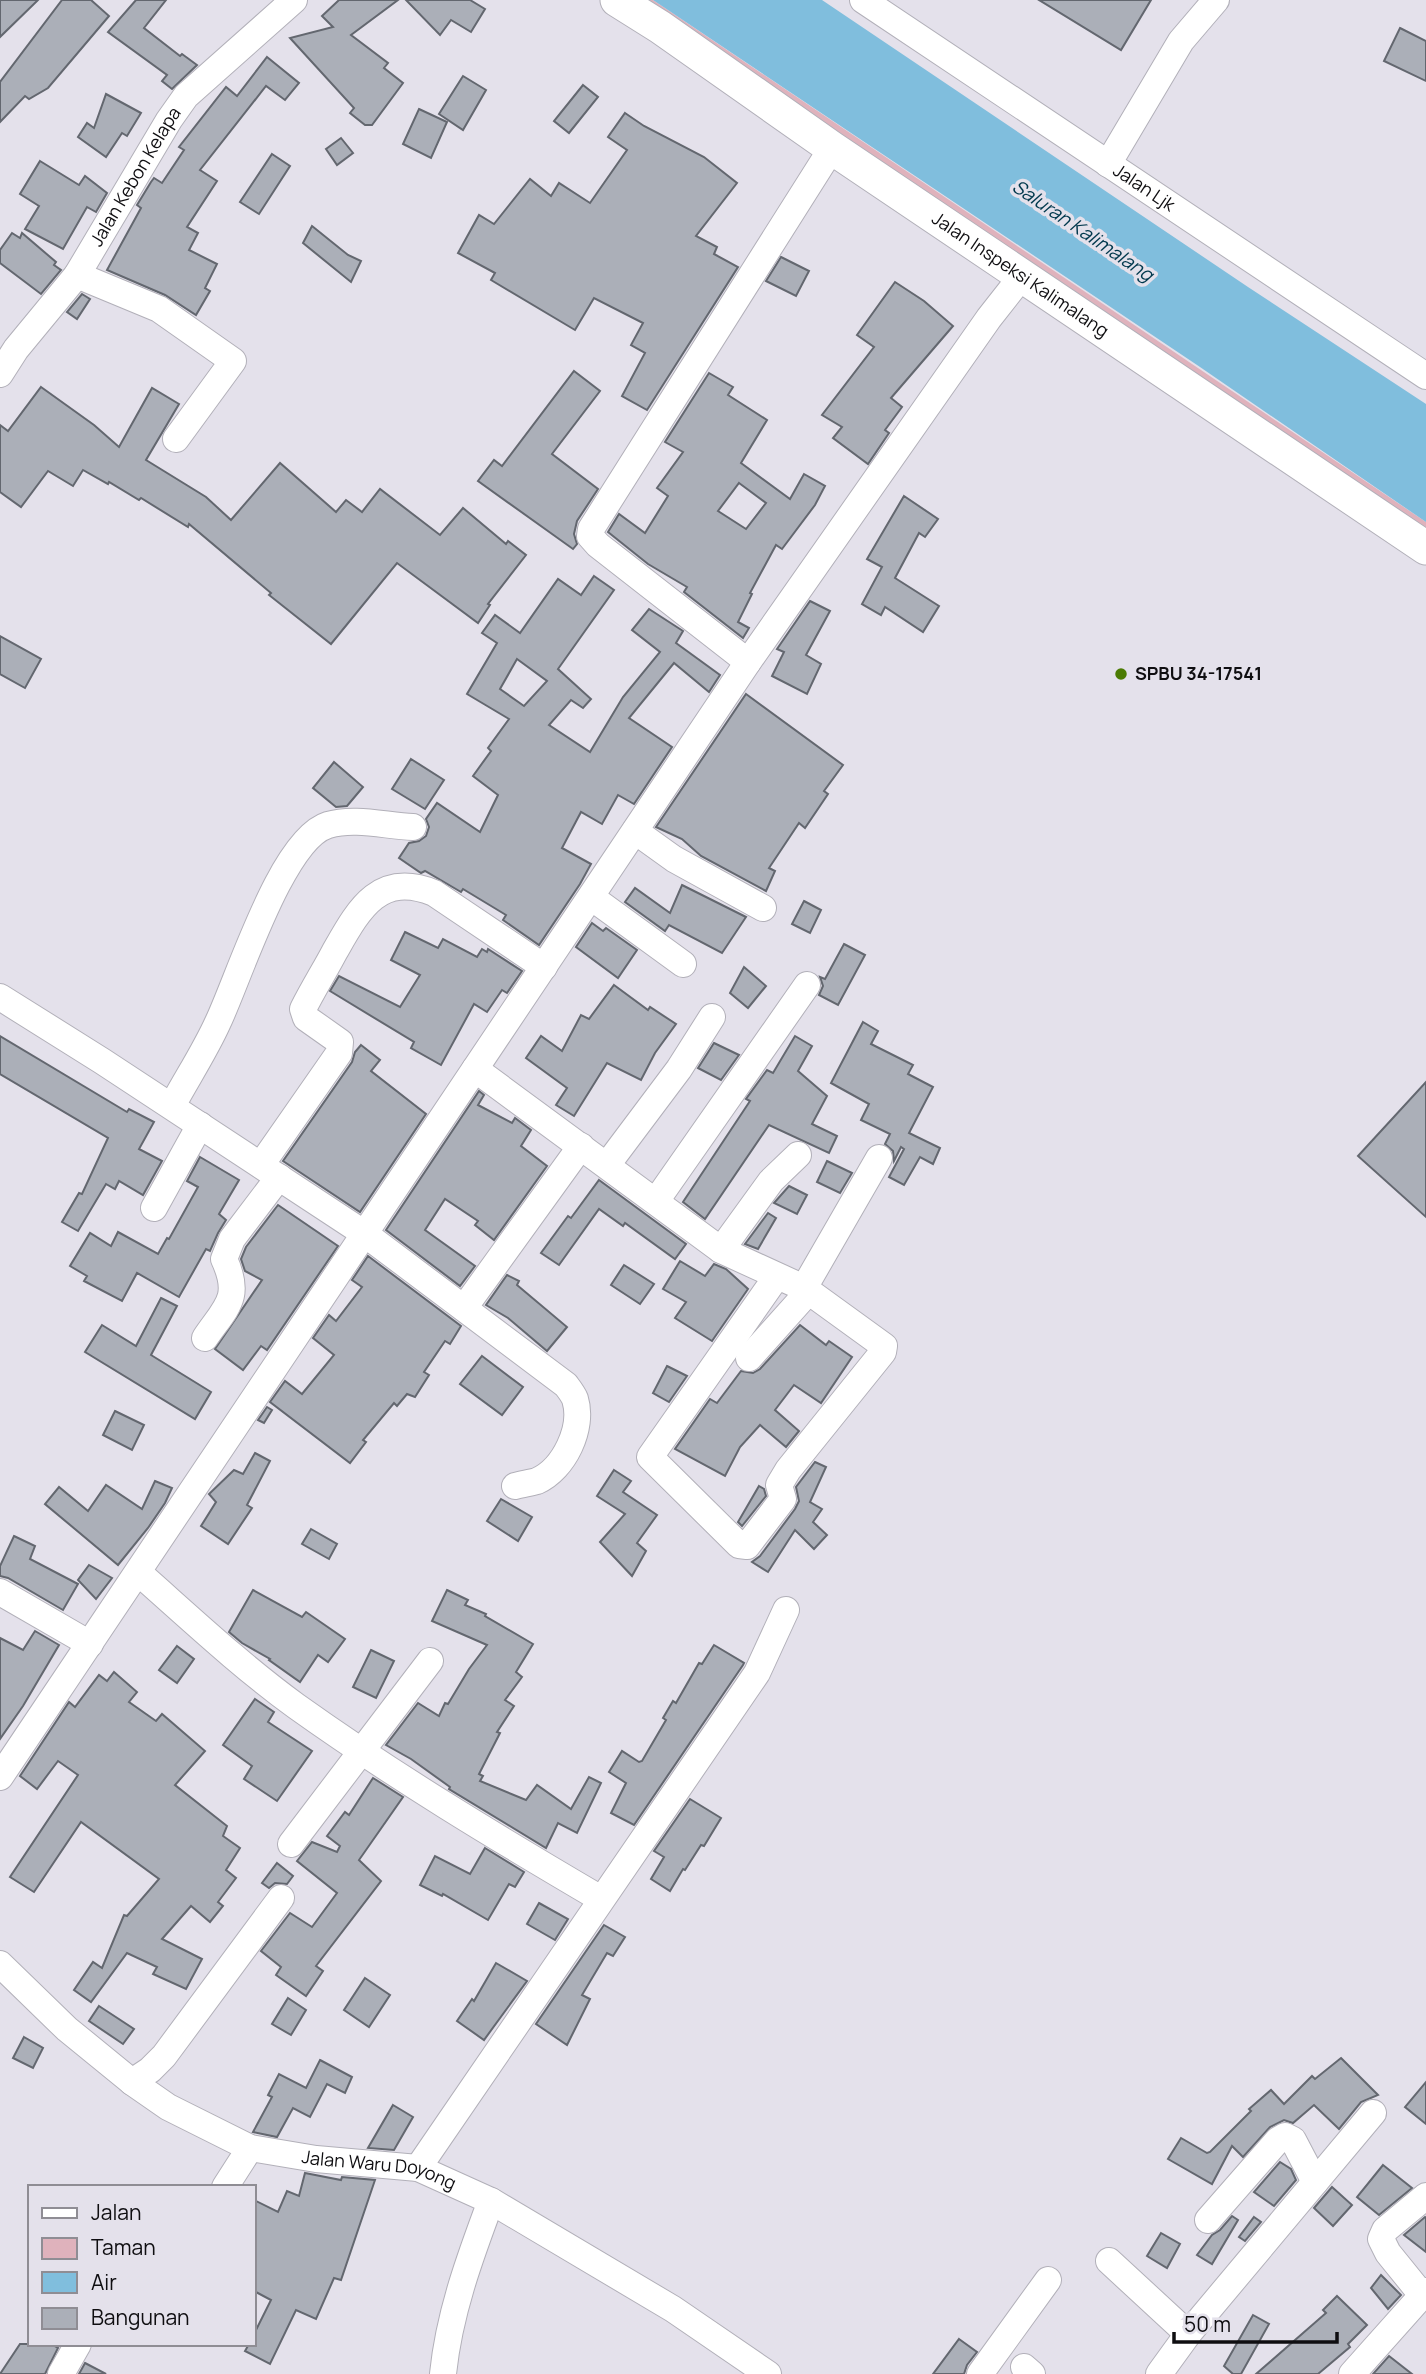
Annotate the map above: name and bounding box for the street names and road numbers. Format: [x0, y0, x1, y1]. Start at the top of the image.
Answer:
street label: Jalan Kebon Kelapa [84, 102, 186, 250]
street label: Jalan Ljk [1109, 158, 1181, 217]
street label: Jalan Inspeksi Kalimalang [928, 206, 1114, 342]
street label: Jalan Waru Doyong [300, 2144, 460, 2195]

